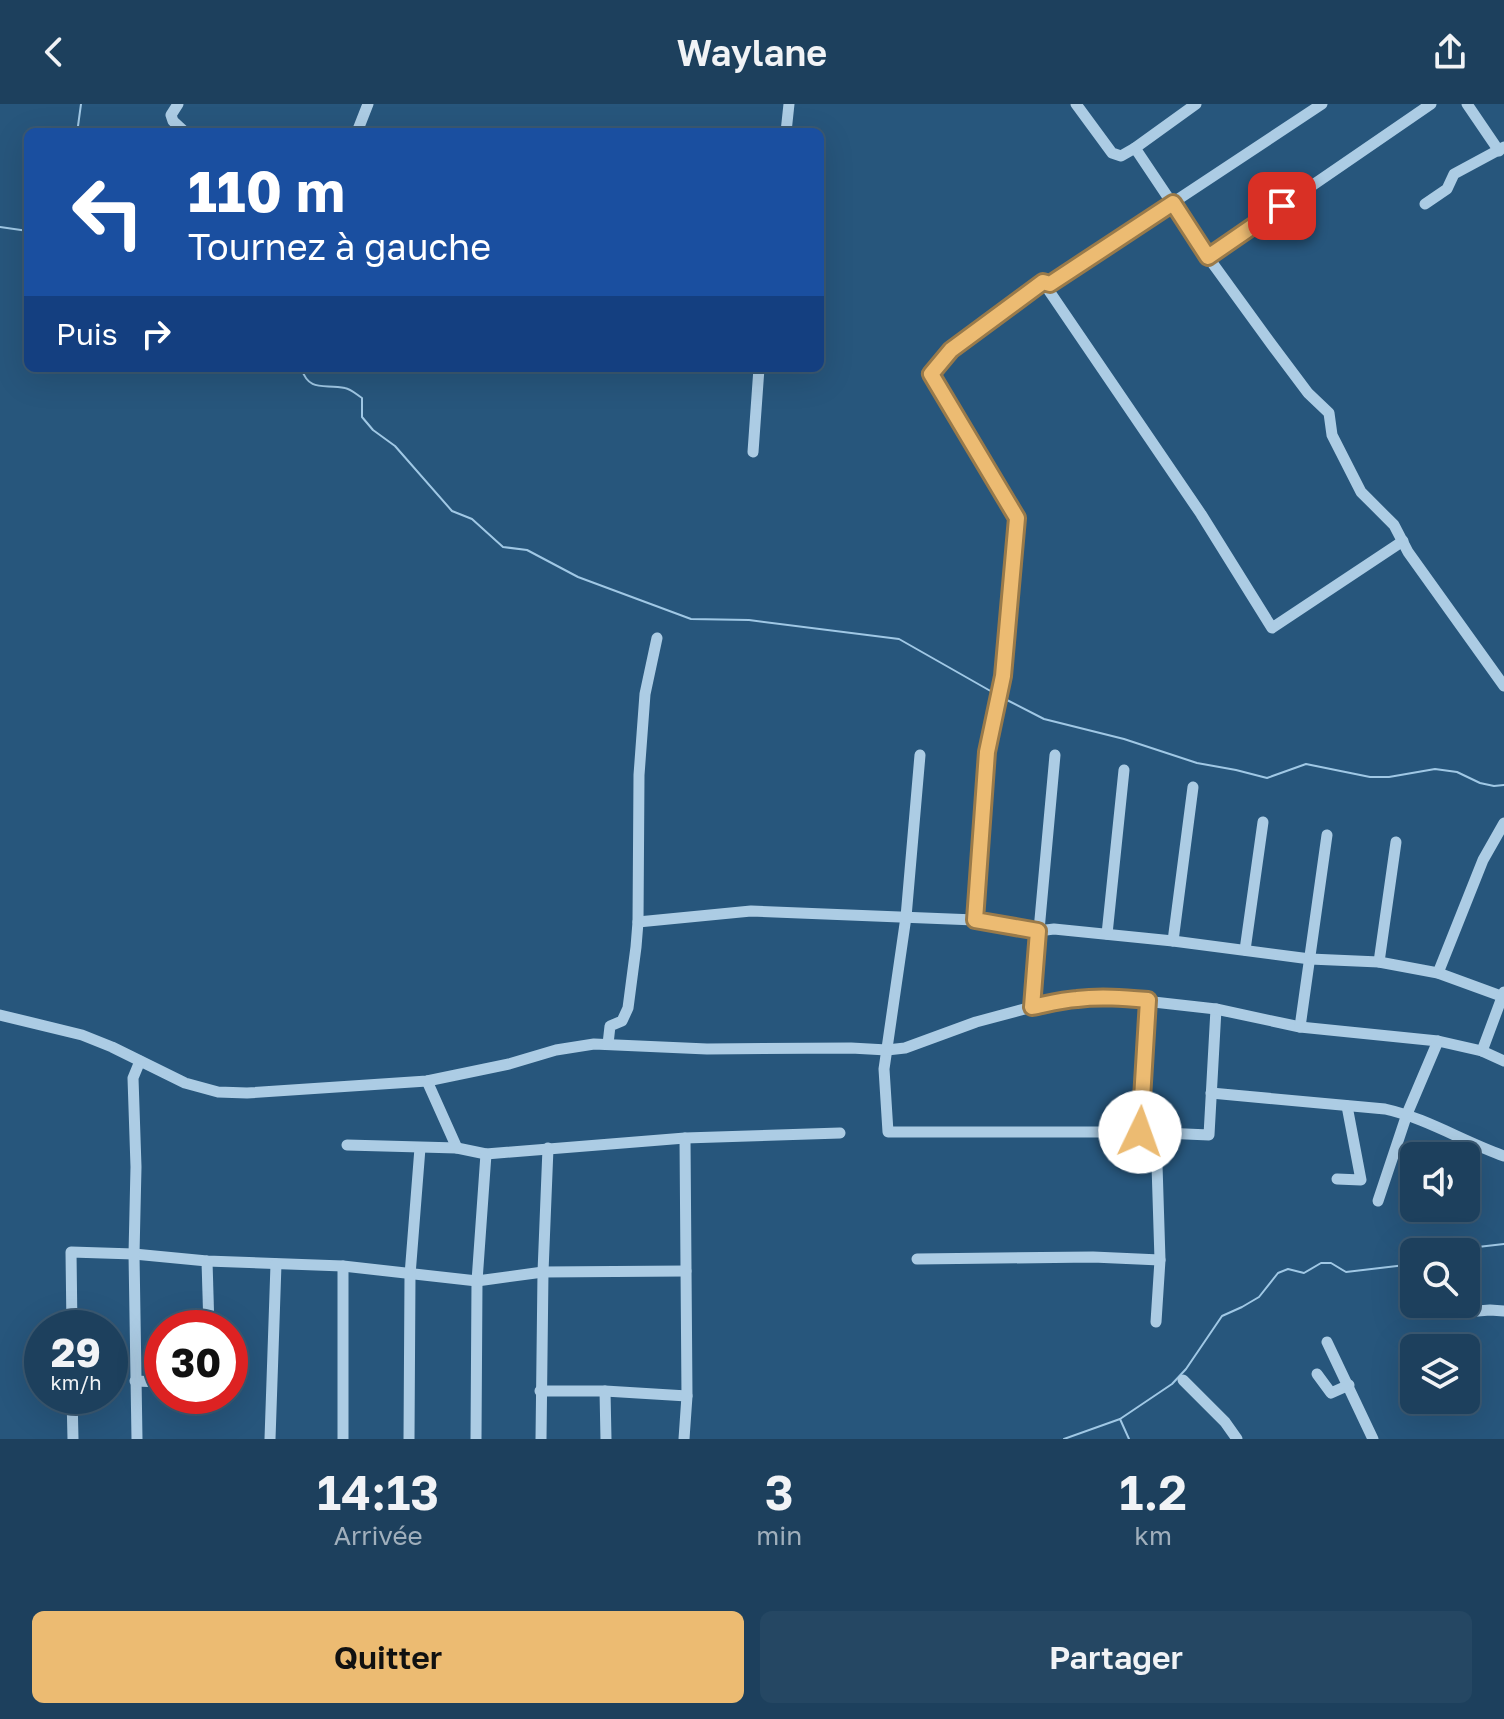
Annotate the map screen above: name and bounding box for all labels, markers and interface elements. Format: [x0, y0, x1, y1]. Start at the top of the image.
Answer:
icon: back [32, 30, 76, 74]
icon: share [1428, 30, 1472, 74]
text: Waylane [677, 31, 827, 74]
text: 110 m [188, 157, 345, 224]
icon: left [56, 160, 160, 264]
pin [1248, 172, 1316, 240]
icon: arrive [1260, 184, 1304, 228]
text: Tournez à gauche [188, 225, 491, 268]
icon: right [134, 312, 178, 356]
text: Puis [56, 316, 118, 352]
position arrow [1098, 1090, 1182, 1174]
map controls [1400, 1142, 1480, 1414]
button: sound [1400, 1142, 1480, 1222]
button: search [1400, 1238, 1480, 1318]
speed limit sign: 30 [144, 1310, 248, 1414]
text: 29 [51, 1328, 101, 1376]
button: layers [1400, 1334, 1480, 1414]
text: km/h [51, 1370, 101, 1394]
text: 14:13 [317, 1463, 439, 1521]
text: 3 [765, 1463, 794, 1521]
text: 1.2 [1119, 1463, 1187, 1521]
text: Arrivée [334, 1520, 423, 1551]
text: min [756, 1520, 802, 1551]
text: km [1134, 1520, 1172, 1551]
button: Quitter [32, 1611, 744, 1703]
button: Partager [760, 1611, 1472, 1703]

